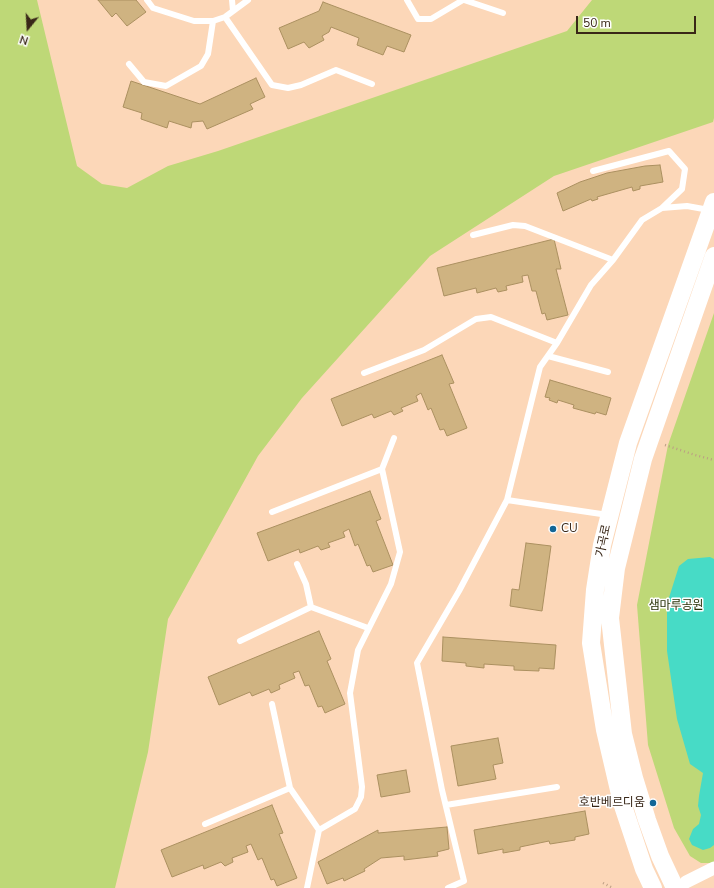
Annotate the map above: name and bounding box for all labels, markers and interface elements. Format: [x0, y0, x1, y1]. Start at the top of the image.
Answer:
north arrow [8, 8, 48, 48]
scale bar [578, 8, 698, 34]
text: 50 m [583, 15, 611, 31]
text: N [18, 31, 30, 48]
place label: CU [561, 522, 578, 536]
street label: 가곡로 [594, 523, 614, 559]
marker: CU [548, 524, 558, 534]
park label: 샘마루공원 [648, 599, 704, 613]
place label: 호반베르디움 [579, 796, 645, 810]
marker: 호반베르디움 [648, 798, 658, 808]

